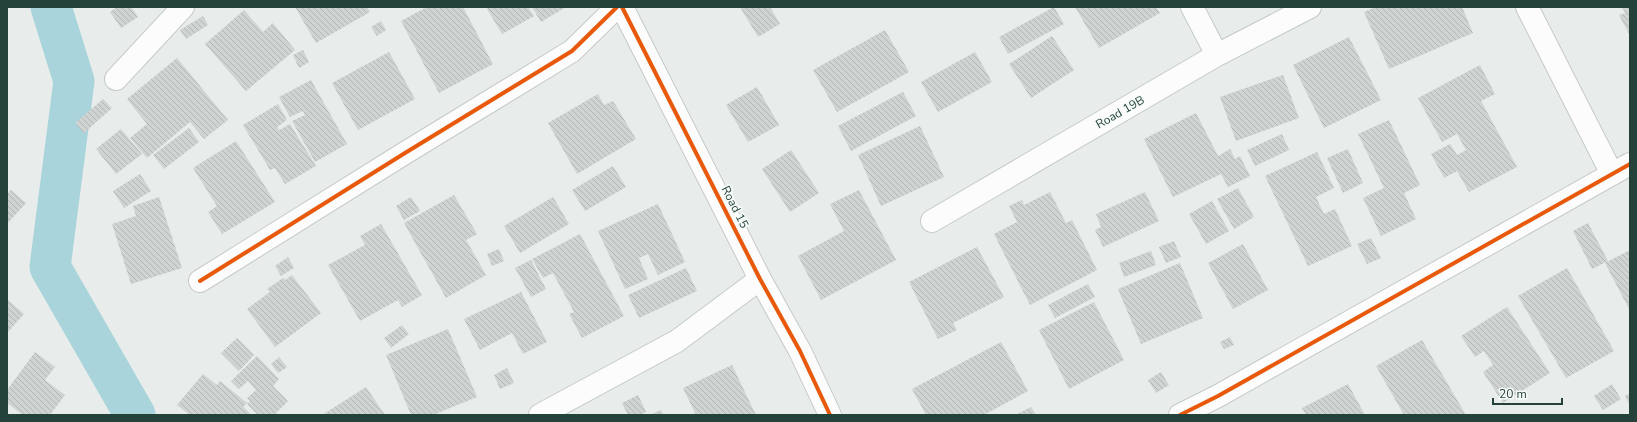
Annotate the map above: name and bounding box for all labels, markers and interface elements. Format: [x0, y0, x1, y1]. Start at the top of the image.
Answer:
street label: Road 19B [1093, 92, 1147, 132]
street label: Road 15 [718, 183, 752, 231]
scale bar [1493, 380, 1562, 406]
text: 20 m [1499, 386, 1527, 402]

